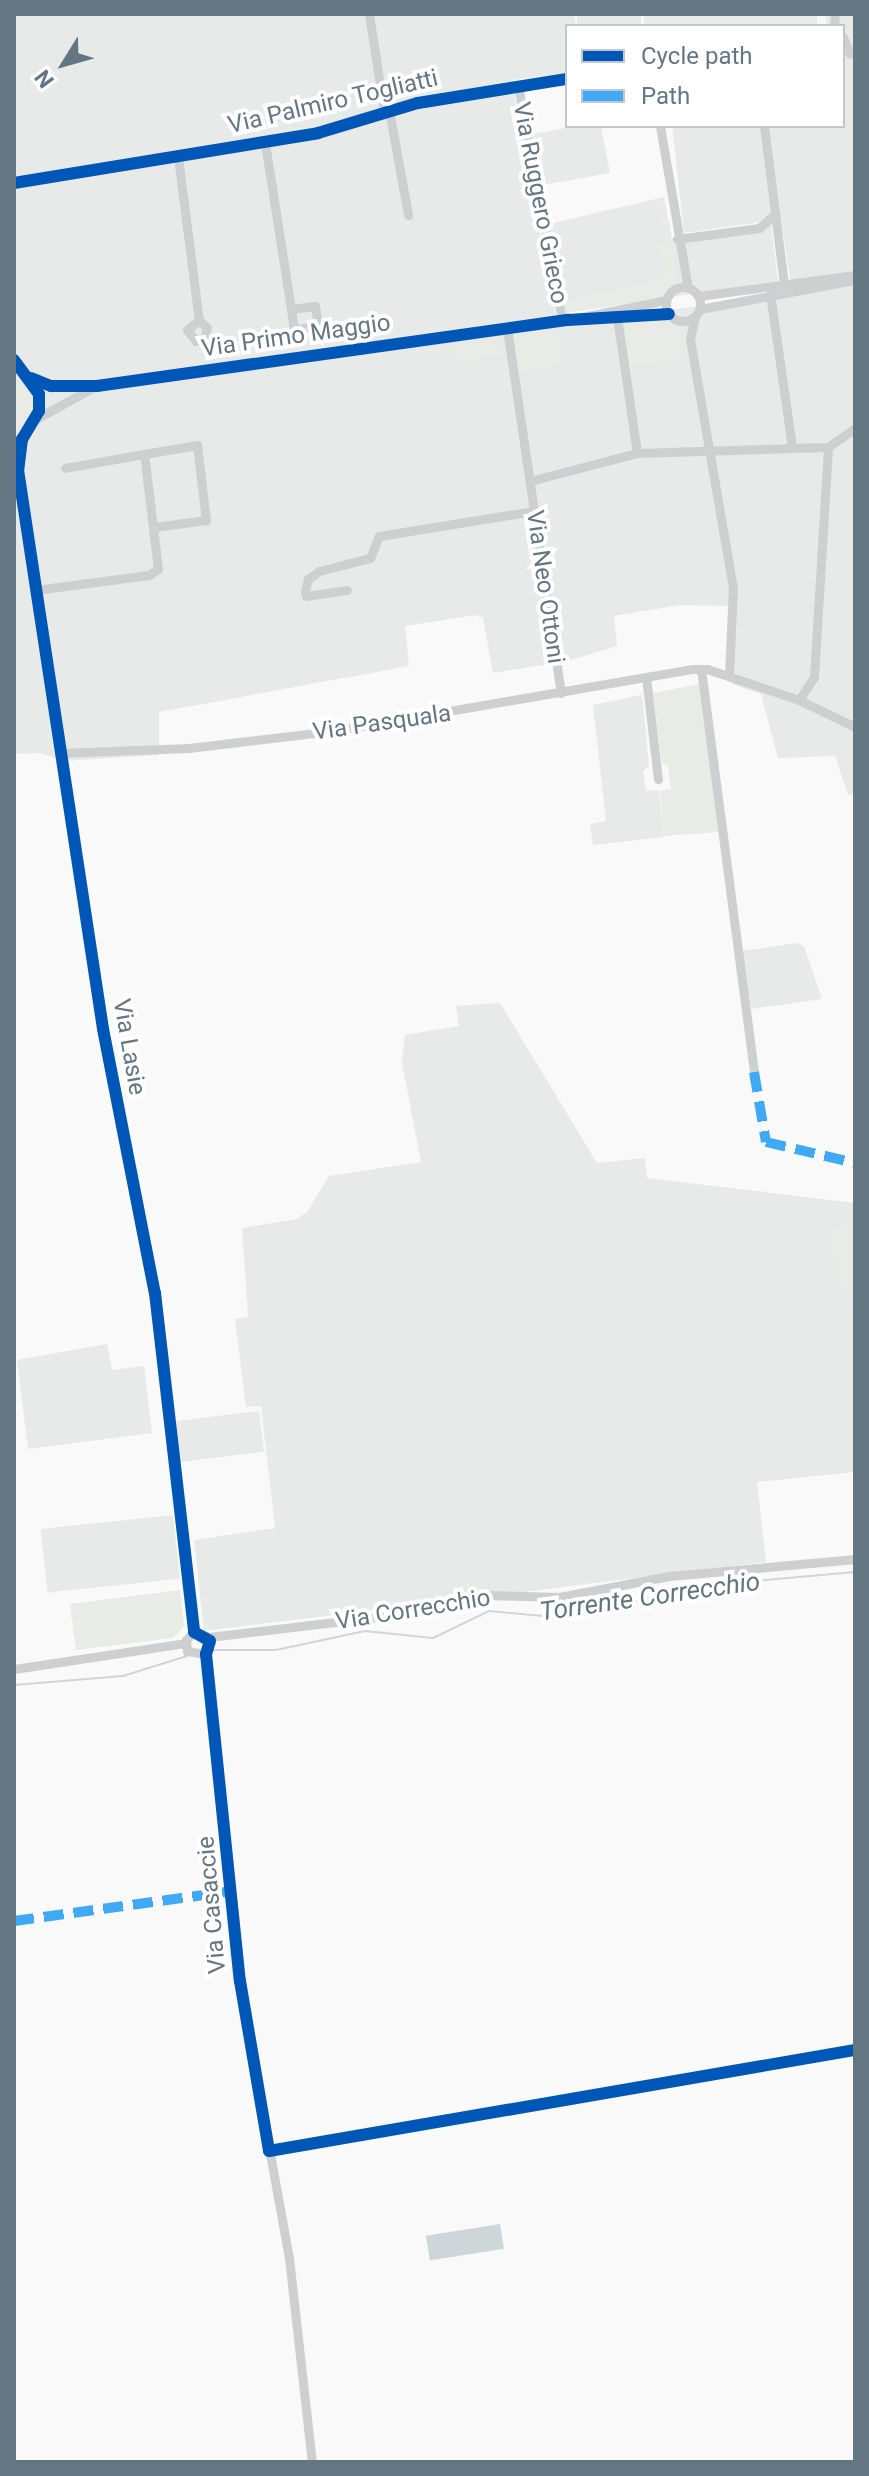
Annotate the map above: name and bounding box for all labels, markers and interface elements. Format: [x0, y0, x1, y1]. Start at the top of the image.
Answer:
north arrow [24, 24, 104, 104]
legend [565, 24, 845, 128]
text: Cycle path [641, 42, 753, 70]
street label: Via Palmiro Togliatti [225, 64, 441, 140]
text: N [30, 65, 59, 92]
text: Path [641, 82, 690, 110]
street label: Via Ruggero Grieco [506, 100, 574, 306]
street label: Via Primo Maggio [200, 308, 392, 364]
street label: Via Neo Ottoni [520, 509, 570, 665]
street label: Via Pasquala [311, 699, 453, 747]
street label: Via Lasie [106, 997, 152, 1097]
water label: Torrente Correcchio [538, 1566, 762, 1628]
street label: Via Correcchio [334, 1584, 492, 1636]
street label: Via Casaccie [192, 1835, 232, 1975]

